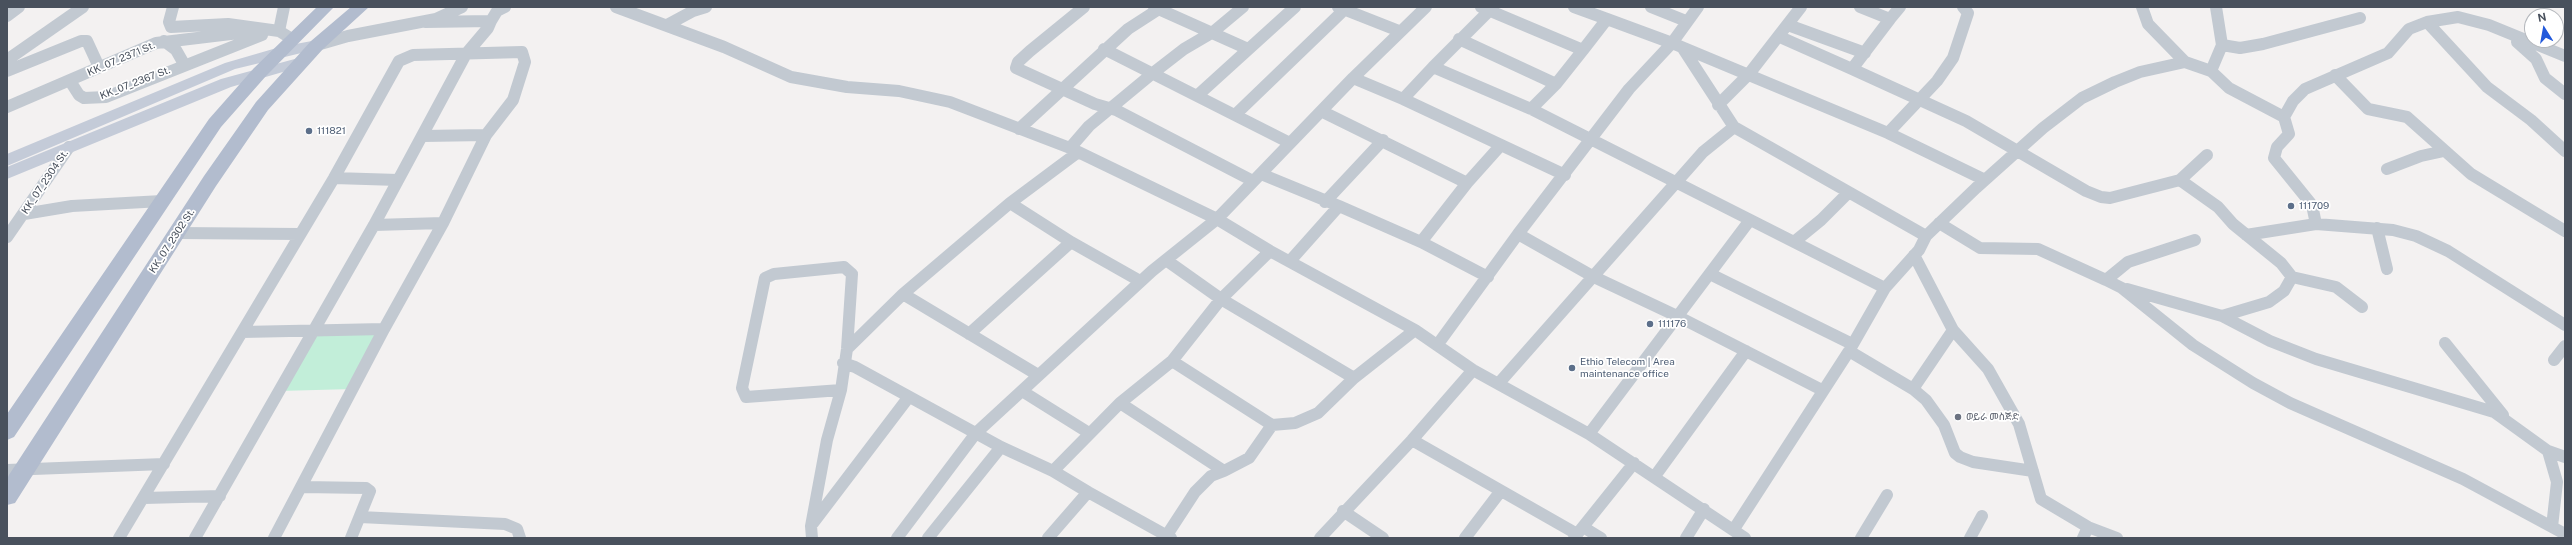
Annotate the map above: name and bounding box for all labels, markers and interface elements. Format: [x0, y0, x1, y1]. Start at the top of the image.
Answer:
north arrow [2524, 8, 2564, 48]
text: N [2537, 10, 2547, 24]
street label: KK_07_2371 St. [85, 39, 157, 79]
street label: KK_07_2367 St. [98, 64, 172, 102]
place label: 111821 [317, 125, 346, 137]
marker: 111821 [304, 126, 314, 136]
street label: KK_07_2304 St. [19, 148, 71, 216]
place label: 111709 [2299, 200, 2329, 212]
marker: 111709 [2286, 201, 2296, 211]
street label: KK_07_2302 St. [147, 207, 197, 275]
place label: 111176 [1658, 318, 1686, 330]
marker: 111176 [1645, 319, 1655, 329]
place label: Ethio Telecom | Area maintenance office [1580, 356, 1675, 380]
marker: Ethio Telecom | Area maintenance office [1567, 363, 1577, 373]
place label: ወይራ መስጅድ [1966, 411, 2019, 423]
marker: ወይራ መስጅድ [1953, 412, 1963, 422]

